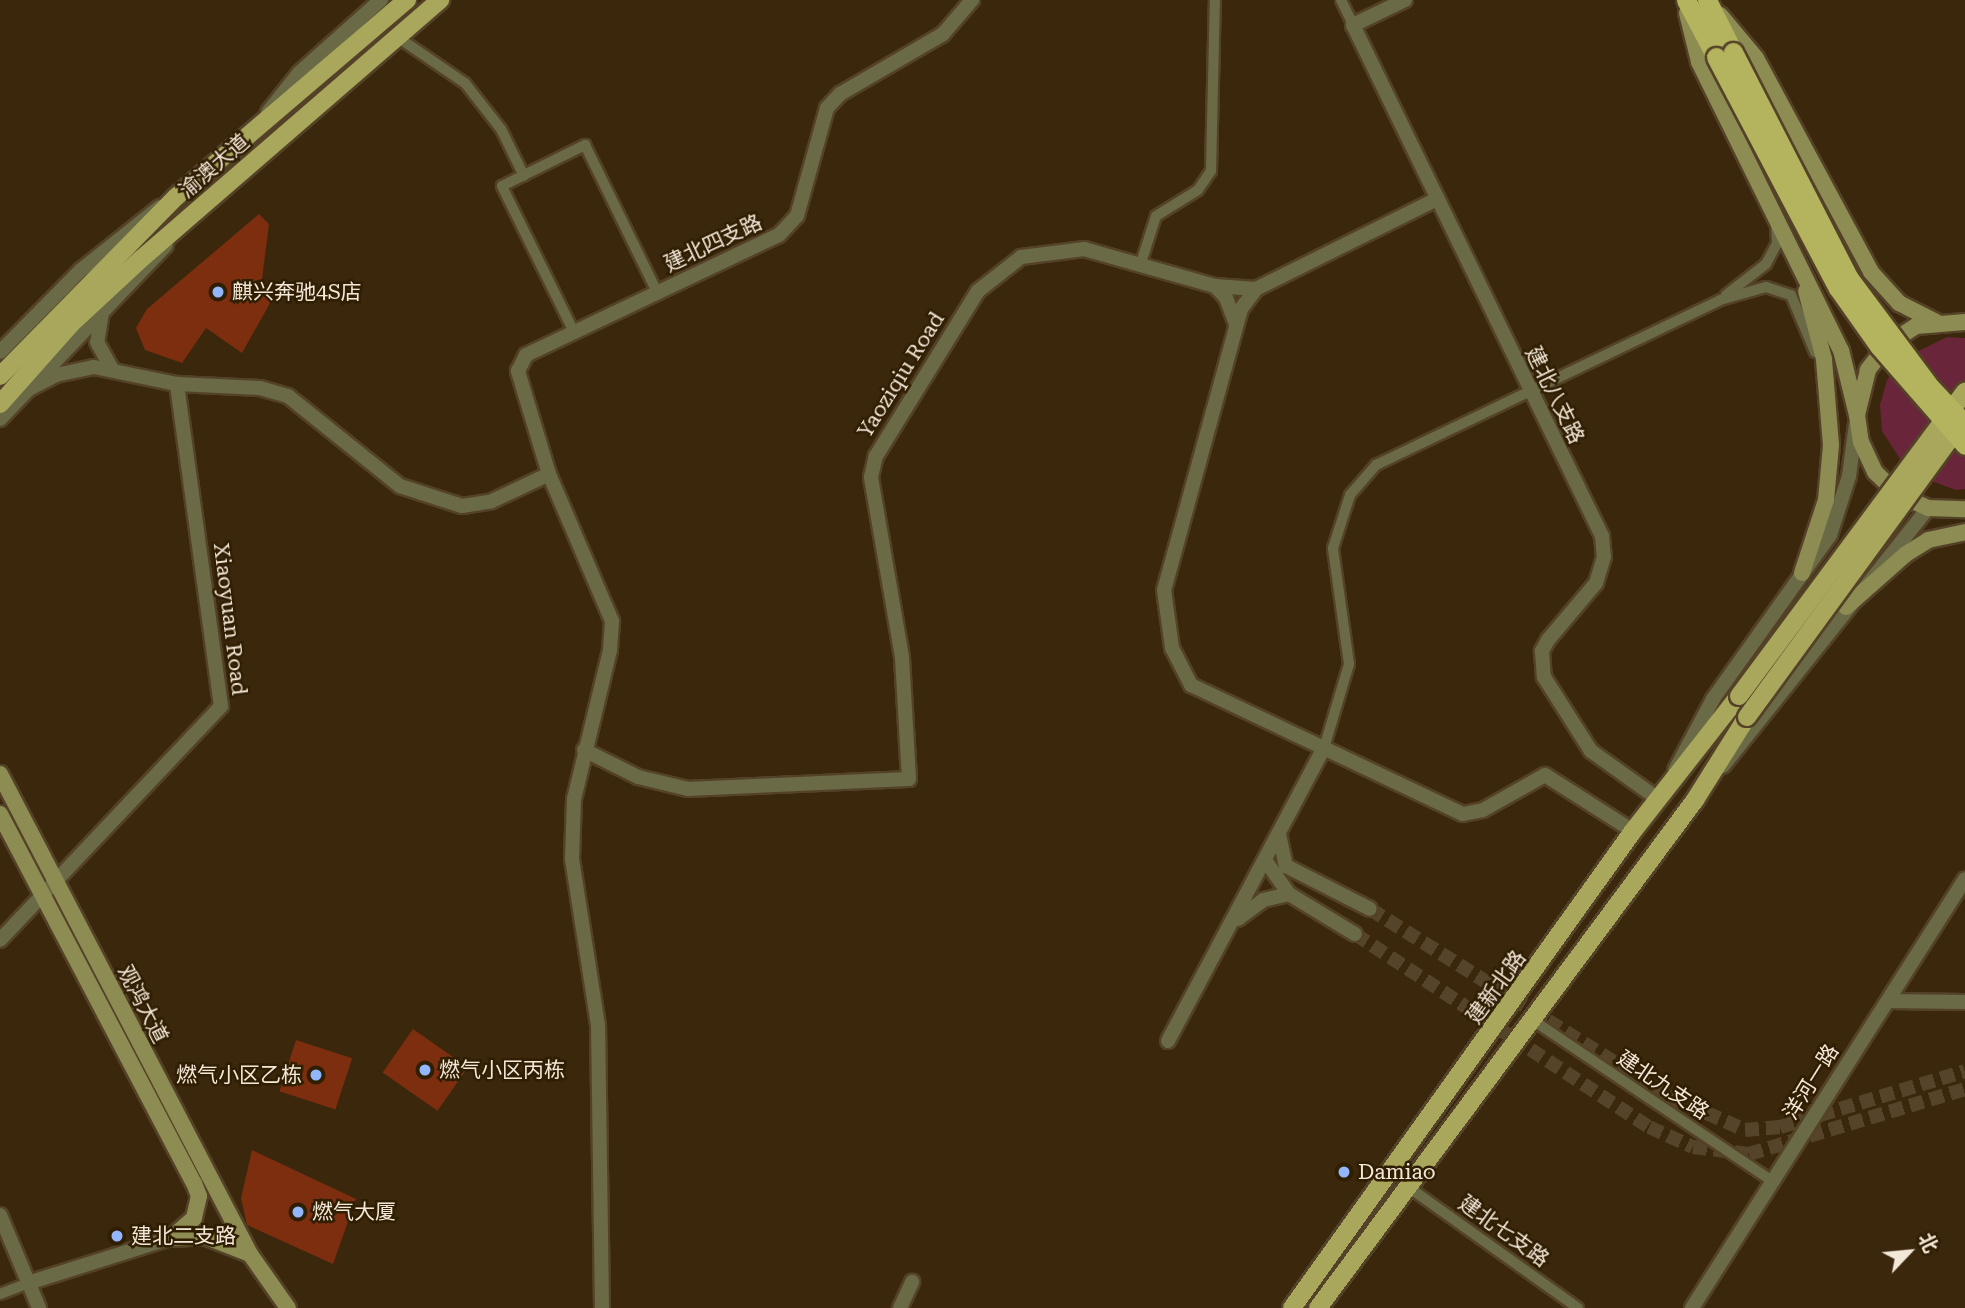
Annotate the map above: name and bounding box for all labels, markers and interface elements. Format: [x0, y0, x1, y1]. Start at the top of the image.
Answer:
street label: 渝澳大道 [174, 129, 254, 203]
street label: 建北四支路 [660, 209, 766, 277]
place label: 麒兴奔驰4S店 [232, 279, 362, 305]
marker: 麒兴奔驰4S店 [210, 284, 226, 300]
street label: Yaoziqiu Road [852, 307, 950, 443]
street label: 建北八支路 [1521, 342, 1589, 448]
street label: Xiaoyuan Road [208, 541, 252, 697]
street label: 建新北路 [1461, 946, 1531, 1028]
street label: 观鸿大道 [113, 961, 173, 1047]
street label: 洋河一路 [1778, 1040, 1844, 1124]
street label: 建北九支路 [1612, 1045, 1714, 1125]
place label: 燃气小区丙栋 [439, 1057, 565, 1083]
place label: 燃气小区乙栋 [176, 1062, 302, 1088]
marker: 燃气小区丙栋 [417, 1062, 433, 1078]
marker: 燃气小区乙栋 [308, 1067, 324, 1083]
place label: Damiao [1358, 1159, 1436, 1185]
marker: Damiao [1336, 1164, 1352, 1180]
street label: 建北七支路 [1454, 1190, 1554, 1272]
place label: 燃气大厦 [312, 1199, 396, 1225]
marker: 燃气大厦 [290, 1204, 306, 1220]
north arrow [1874, 1217, 1944, 1287]
place label: 建北二支路 [131, 1223, 236, 1249]
marker: 建北二支路 [109, 1228, 125, 1244]
text: 北 [1914, 1229, 1943, 1256]

